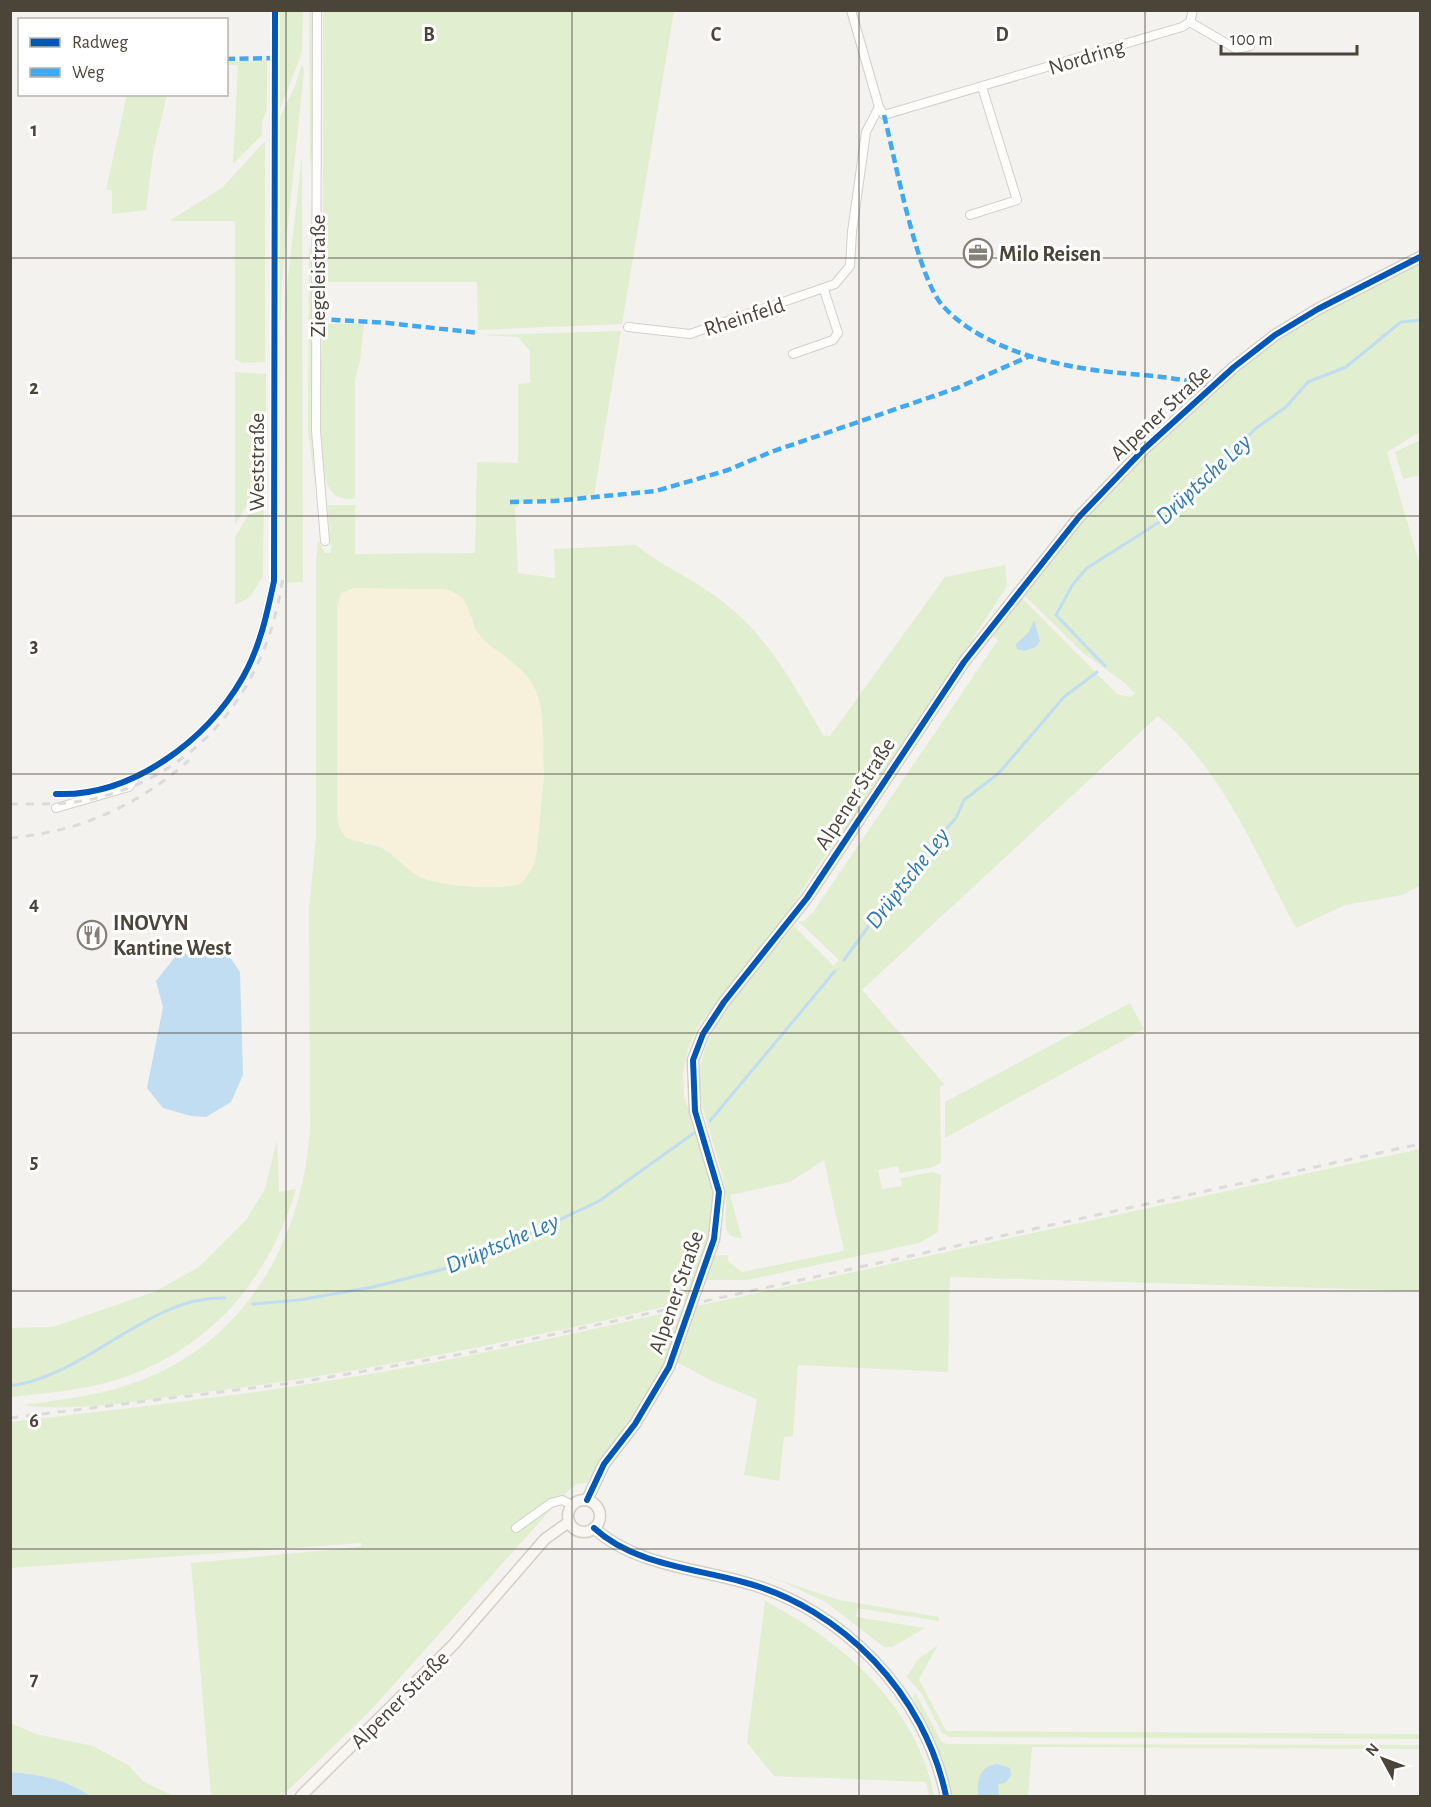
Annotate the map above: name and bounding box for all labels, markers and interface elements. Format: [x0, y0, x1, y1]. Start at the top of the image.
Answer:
legend [18, 18, 228, 96]
scale bar [1221, 18, 1358, 56]
text: B [423, 25, 435, 45]
text: C [711, 25, 722, 45]
text: D [995, 25, 1009, 45]
text: 100 m [1230, 31, 1273, 49]
text: Radweg [72, 34, 128, 52]
street label: Nordring [1046, 35, 1127, 79]
text: Weg [72, 64, 104, 82]
text: 1 [30, 120, 38, 140]
street label: Ziegeleistraße [307, 214, 329, 338]
office icon: Milo Reisen [962, 237, 994, 269]
place label: Milo Reisen [999, 243, 1101, 265]
street label: Rheinfeld [701, 294, 787, 340]
street label: Alpener Straße [1106, 361, 1215, 465]
text: 2 [29, 378, 39, 398]
street label: Weststraße [246, 413, 268, 511]
water label: Drüptsche Ley [1152, 430, 1256, 529]
text: 3 [30, 636, 38, 656]
street label: Alpener Straße [811, 734, 899, 853]
water label: Drüptsche Ley [861, 824, 954, 933]
text: 4 [29, 894, 39, 914]
place label: INOVYN Kantine West [113, 912, 232, 959]
restaurant icon: INOVYN Kantine West [76, 919, 108, 951]
text: 5 [30, 1152, 38, 1172]
water label: Drüptsche Ley [442, 1209, 562, 1278]
street label: Alpener Straße [645, 1228, 707, 1357]
text: 6 [29, 1411, 39, 1431]
street label: Alpener Straße [346, 1646, 453, 1753]
text: 7 [30, 1669, 39, 1689]
north arrow [1353, 1729, 1413, 1789]
text: N [1363, 1740, 1382, 1759]

